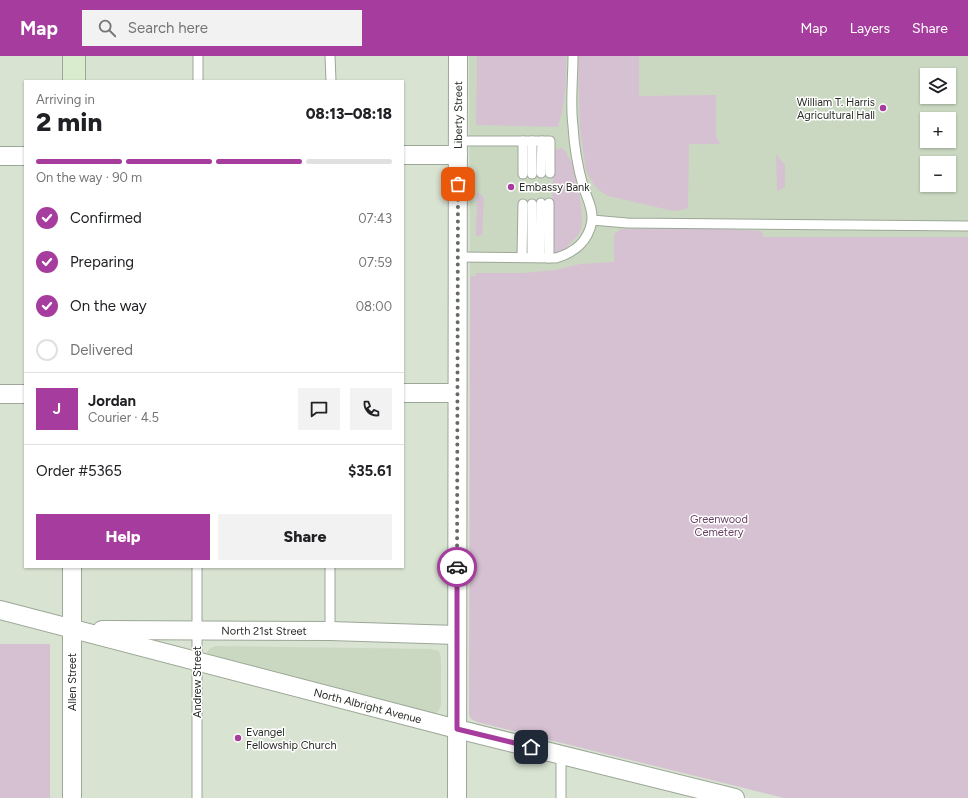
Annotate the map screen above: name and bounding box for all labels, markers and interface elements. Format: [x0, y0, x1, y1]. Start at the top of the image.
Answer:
search box [82, 10, 362, 46]
text: Map [20, 17, 58, 40]
icon: search [96, 17, 118, 39]
text: Search here [128, 19, 208, 37]
text: Map [800, 20, 828, 37]
text: Layers [850, 20, 890, 37]
text: Share [912, 20, 948, 37]
map controls [920, 68, 956, 192]
button: layers [920, 68, 956, 104]
street label: Liberty Street [451, 81, 464, 149]
text: Arriving in [36, 92, 95, 107]
place label: William T. Harris Agricultural Hall [797, 96, 875, 122]
marker: William T. Harris Agricultural Hall [878, 103, 888, 113]
text: 08:13–08:18 [306, 105, 392, 123]
text: 2 min [36, 106, 102, 138]
button: + [920, 112, 956, 148]
button: − [920, 156, 956, 192]
pin [441, 167, 475, 201]
text: On the way · 90 m [36, 170, 142, 185]
icon: bag [447, 173, 469, 195]
place label: Embassy Bank [519, 181, 590, 194]
marker: Embassy Bank [506, 182, 516, 192]
icon: check [36, 207, 58, 229]
text: Confirmed [70, 209, 142, 227]
text: 07:43 [358, 211, 392, 226]
icon: check [36, 251, 58, 273]
text: Preparing [70, 253, 134, 271]
text: 07:59 [359, 255, 392, 270]
icon: check [36, 295, 58, 317]
text: On the way [70, 297, 147, 315]
text: 08:00 [356, 299, 392, 314]
text: Delivered [70, 341, 133, 359]
button: chat [298, 388, 340, 430]
button: phone [350, 388, 392, 430]
text: Jordan [88, 392, 136, 410]
text: J [53, 400, 61, 418]
text: Courier · 4.5 [88, 410, 159, 425]
text: Order #5365 [36, 462, 122, 480]
text: $35.61 [348, 462, 392, 480]
park label: Greenwood Cemetery [690, 513, 748, 539]
button: Help [36, 514, 210, 560]
button: Share [218, 514, 392, 560]
courier [437, 547, 477, 587]
icon: car [446, 556, 468, 578]
street label: North 21st Street [221, 624, 307, 637]
street label: Andrew Street [191, 646, 204, 718]
street label: Allen Street [66, 653, 79, 711]
street label: North Albright Avenue [312, 685, 423, 726]
place label: Evangel Fellowship Church [246, 726, 337, 752]
pin [514, 730, 548, 764]
marker: Evangel Fellowship Church [233, 733, 243, 743]
icon: home [520, 736, 542, 758]

